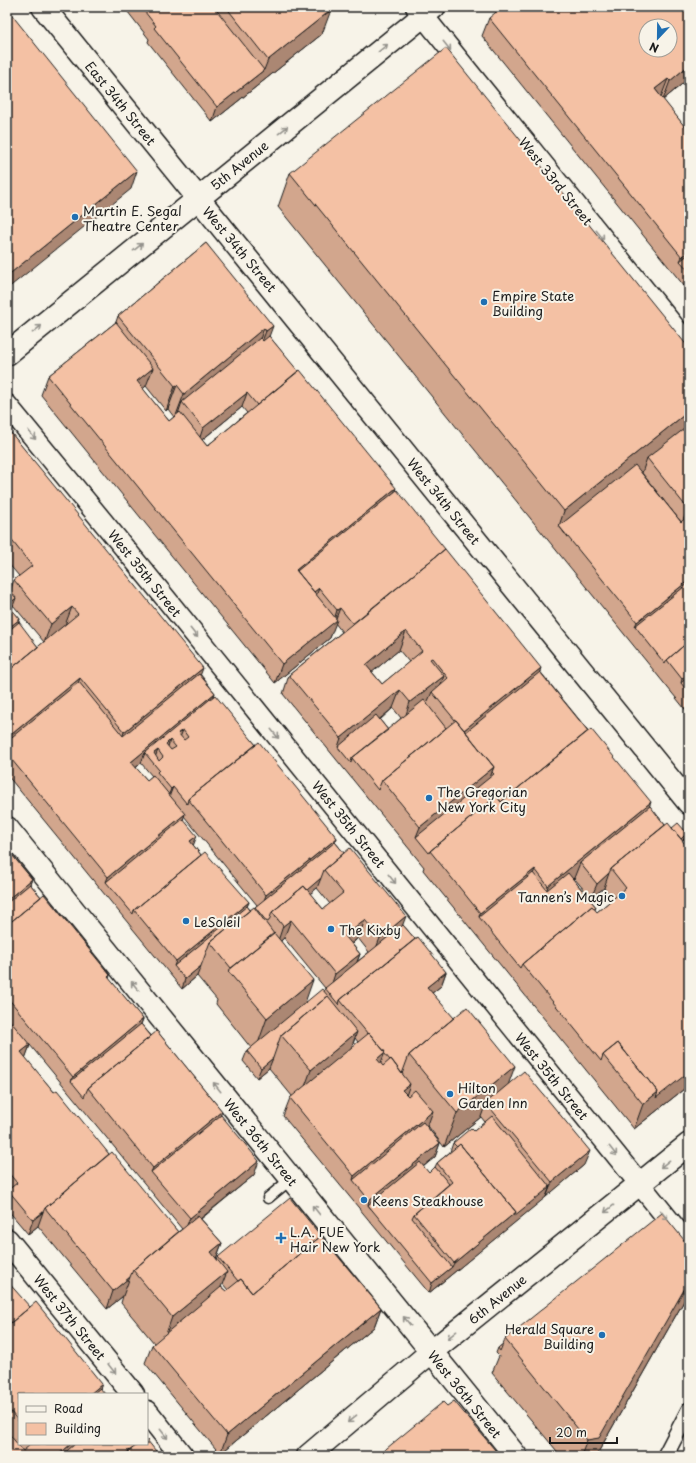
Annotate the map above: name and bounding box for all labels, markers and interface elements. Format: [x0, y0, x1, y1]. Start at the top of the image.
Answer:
north arrow [638, 18, 678, 58]
text: N [647, 38, 661, 57]
one-way arrow [443, 41, 452, 52]
one-way arrow [378, 44, 389, 52]
street label: East 34th Street [81, 57, 161, 149]
one-way arrow [277, 126, 288, 134]
street label: West 33rd Street [515, 133, 597, 229]
street label: 5th Avenue [206, 136, 272, 194]
place label: Martin E. Segal Theatre Center [83, 201, 182, 235]
street label: West 34th Street [199, 202, 281, 296]
marker: Martin E. Segal Theatre Center [70, 212, 80, 222]
one-way arrow [595, 229, 604, 240]
one-way arrow [133, 243, 144, 251]
place label: Empire State Building [492, 286, 574, 320]
marker: Empire State Building [479, 297, 489, 307]
one-way arrow [32, 325, 43, 333]
one-way arrow [27, 429, 36, 440]
street label: West 34th Street [403, 454, 485, 548]
street label: West 35th Street [104, 525, 186, 621]
one-way arrow [189, 628, 198, 638]
one-way arrow [271, 729, 280, 739]
street label: West 35th Street [308, 776, 390, 872]
place label: The Gregorian New York City [437, 782, 528, 816]
marker: The Gregorian New York City [424, 793, 434, 803]
one-way arrow [388, 873, 397, 884]
place label: Tannen’s Magic [518, 887, 614, 906]
marker: Tannen’s Magic [617, 891, 627, 901]
place label: LeSoleil [194, 912, 240, 931]
marker: LeSoleil [181, 916, 191, 926]
place label: The Kixby [339, 920, 401, 939]
marker: The Kixby [326, 924, 336, 934]
one-way arrow [131, 980, 139, 991]
street label: West 35th Street [511, 1028, 593, 1124]
place label: Hilton Garden Inn [458, 1078, 528, 1112]
one-way arrow [212, 1081, 221, 1092]
marker: Hilton Garden Inn [445, 1089, 455, 1099]
street label: West 36th Street [220, 1094, 302, 1190]
one-way arrow [608, 1146, 617, 1157]
one-way arrow [659, 1160, 670, 1169]
place label: Keens Steakhouse [372, 1191, 484, 1210]
marker: Keens Steakhouse [359, 1195, 369, 1205]
one-way arrow [312, 1204, 321, 1215]
one-way arrow [604, 1204, 615, 1213]
one-way arrow [660, 1209, 668, 1220]
place label: L.A. FUE Hair New York [290, 1222, 381, 1256]
marker: L.A. FUE Hair New York [275, 1232, 287, 1244]
street label: West 37th Street [29, 1270, 111, 1364]
street label: 6th Avenue [464, 1270, 530, 1328]
one-way arrow [402, 1316, 411, 1327]
place label: Herald Square Building [505, 1319, 594, 1353]
marker: Herald Square Building [597, 1330, 607, 1340]
one-way arrow [446, 1331, 457, 1340]
street label: West 36th Street [424, 1346, 506, 1442]
one-way arrow [108, 1363, 117, 1374]
legend [18, 1393, 148, 1445]
text: Road [54, 1399, 83, 1417]
one-way arrow [347, 1414, 357, 1423]
text: Building [54, 1419, 101, 1437]
scale bar [550, 1419, 617, 1445]
text: 20 m [556, 1423, 587, 1441]
one-way arrow [160, 1428, 169, 1439]

